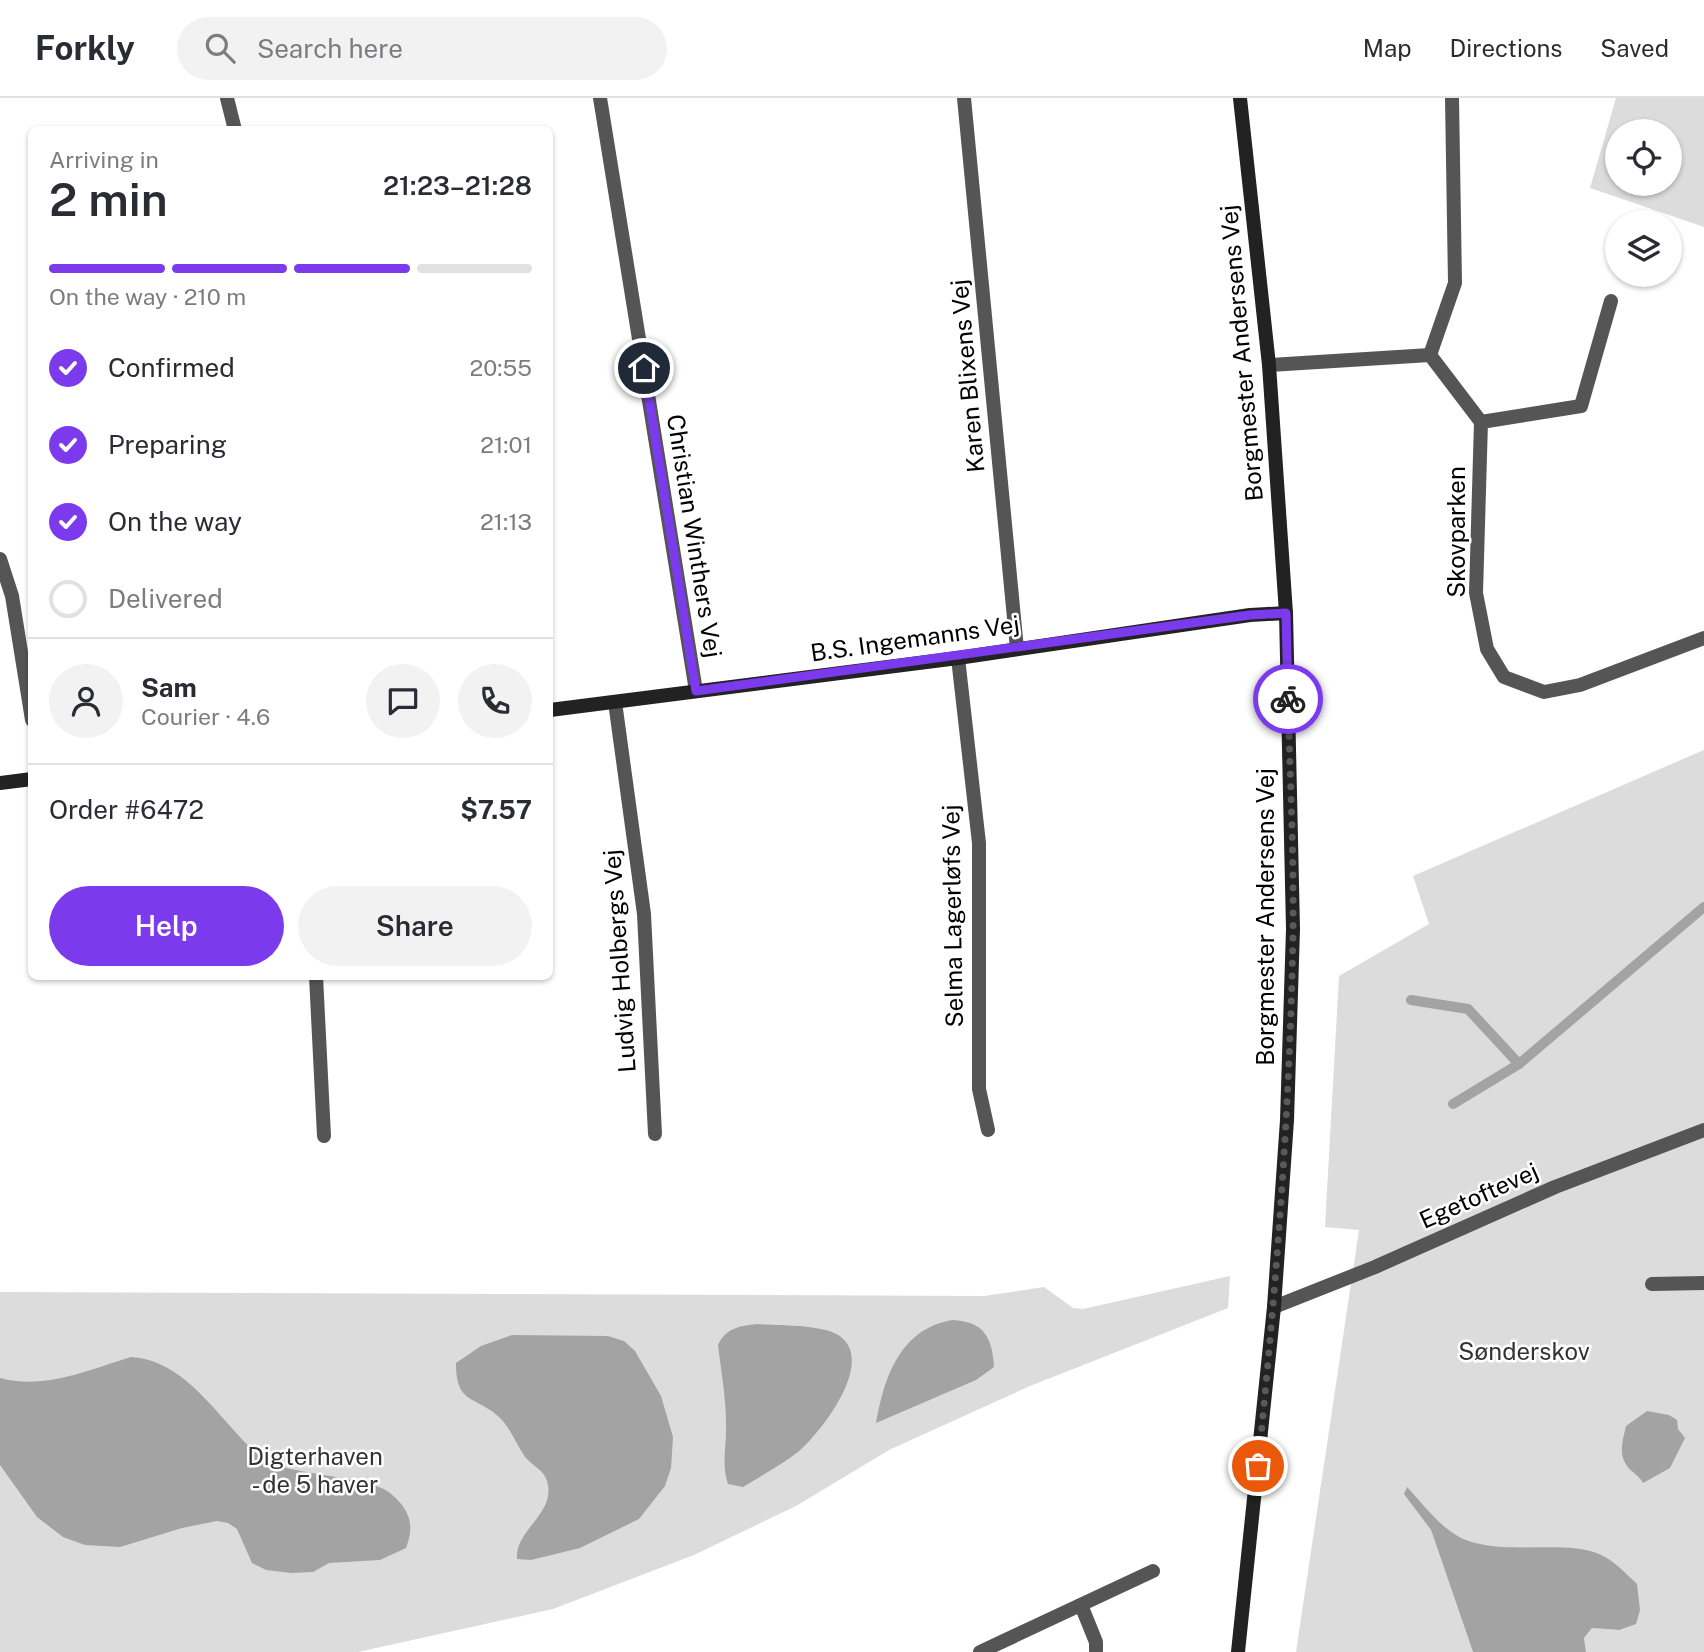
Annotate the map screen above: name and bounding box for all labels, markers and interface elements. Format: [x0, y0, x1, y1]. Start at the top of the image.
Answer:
search box [177, 17, 667, 80]
text: Forkly [35, 29, 135, 67]
icon: search [201, 29, 239, 67]
text: Search here [257, 33, 403, 64]
text: Map [1363, 34, 1412, 62]
text: Directions [1450, 34, 1562, 62]
text: Saved [1600, 34, 1669, 62]
map controls [1605, 119, 1682, 287]
button: locate [1605, 119, 1682, 196]
text: Arriving in [49, 146, 159, 173]
text: 21:23–21:28 [383, 170, 532, 201]
text: 2 min [49, 172, 168, 226]
street label: Borgmester Andersens Vej [1214, 204, 1268, 502]
button: layers [1605, 210, 1682, 287]
street label: Karen Blixens Vej [945, 278, 989, 474]
text: On the way · 210 m [49, 283, 246, 310]
pin [614, 338, 674, 398]
icon: check [49, 349, 87, 387]
icon: home [625, 349, 663, 387]
text: Confirmed [108, 352, 235, 383]
text: 20:55 [470, 354, 532, 381]
street label: Christian Winthers Vej [662, 412, 728, 659]
icon: check [49, 426, 87, 464]
text: Preparing [108, 429, 227, 460]
text: 21:01 [480, 431, 532, 458]
street label: Skovparken [1442, 466, 1470, 598]
icon: check [49, 503, 87, 541]
text: On the way [108, 506, 242, 537]
text: 21:13 [480, 508, 532, 535]
text: Delivered [108, 583, 223, 614]
street label: B.S. Ingemanns Vej [808, 609, 1021, 667]
button: person [49, 664, 123, 738]
button: chat [366, 664, 440, 738]
button: phone [458, 664, 532, 738]
courier [1253, 664, 1323, 734]
text: Sam [141, 672, 197, 703]
icon: bike [1269, 680, 1307, 718]
text: Courier · 4.6 [141, 703, 270, 730]
street label: Borgmester Andersens Vej [1251, 768, 1279, 1066]
text: Order #6472 [49, 794, 204, 825]
text: $7.57 [460, 794, 532, 825]
street label: Selma Lagerløfs Vej [936, 804, 968, 1028]
street label: Ludvig Holbergs Vej [597, 849, 641, 1074]
button: Help [49, 886, 284, 966]
button: Share [298, 886, 532, 966]
street label: Egetoftevej [1415, 1156, 1542, 1234]
park label: Sønderskov [1458, 1337, 1590, 1365]
pin [1228, 1436, 1288, 1496]
park label: Digterhaven - de 5 haver [247, 1442, 383, 1498]
icon: bag [1239, 1447, 1277, 1485]

